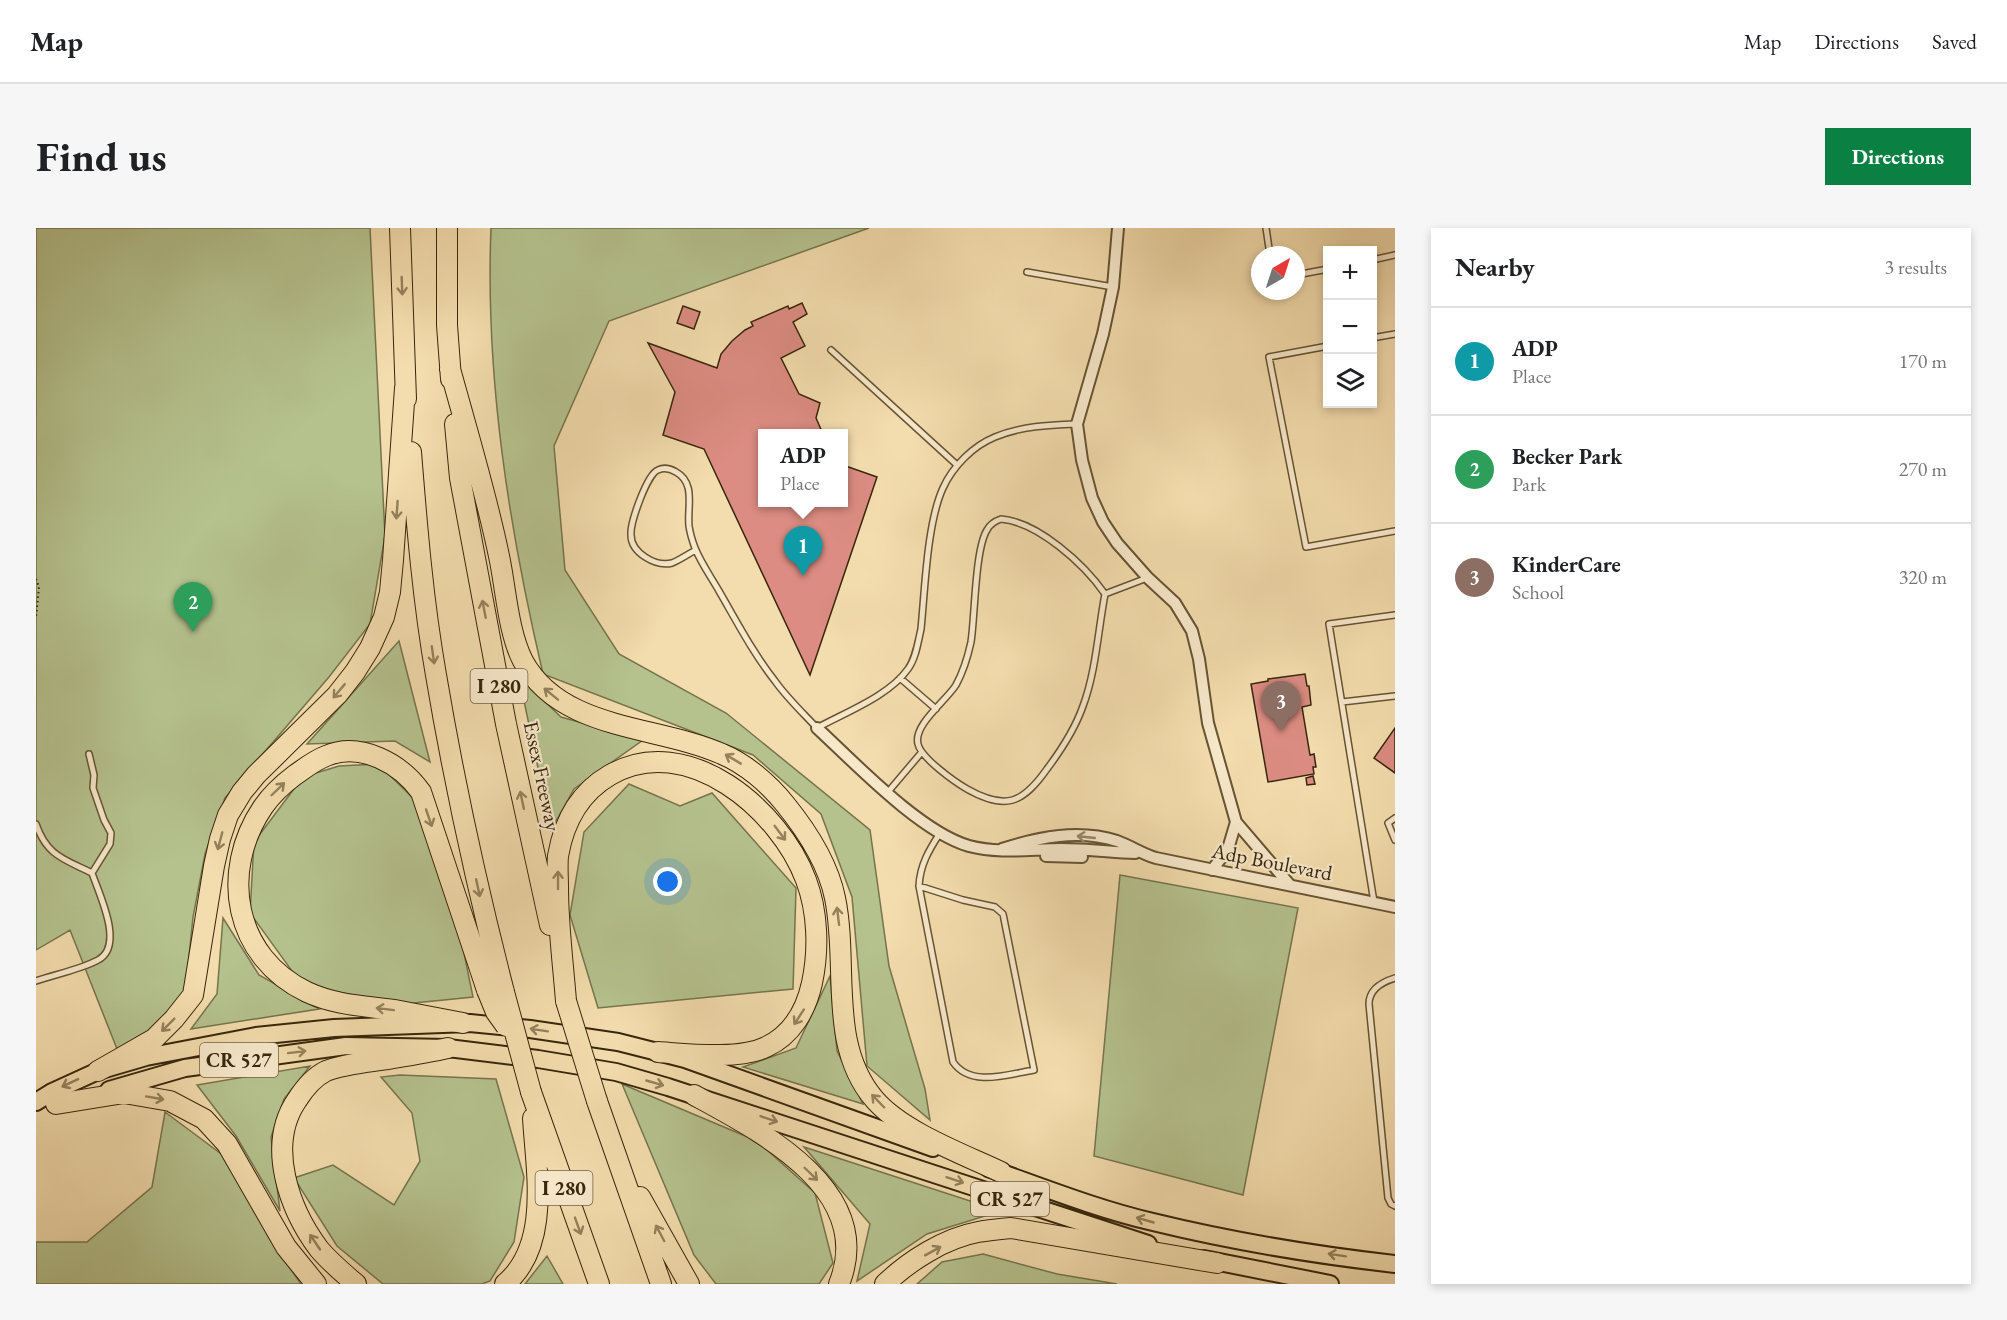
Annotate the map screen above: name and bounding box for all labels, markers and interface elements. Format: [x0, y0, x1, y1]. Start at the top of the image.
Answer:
text: Map [30, 23, 83, 59]
text: Map [1744, 28, 1781, 55]
text: Directions [1814, 28, 1899, 55]
text: Saved [1932, 28, 1977, 55]
button: Directions [1825, 128, 1971, 185]
text: Find us [36, 129, 167, 184]
north arrow [1251, 246, 1305, 300]
map controls [1323, 246, 1377, 408]
button: + [1323, 246, 1377, 300]
text: Nearby [1455, 250, 1535, 284]
text: 3 results [1884, 254, 1947, 280]
one-way arrow [396, 276, 407, 296]
button: − [1323, 300, 1377, 354]
text: ADP [1512, 334, 1558, 363]
text: 1 [1469, 348, 1480, 374]
text: 170 m [1899, 348, 1947, 374]
button: layers [1323, 354, 1377, 408]
text: Place [1512, 363, 1551, 389]
popup [758, 429, 848, 507]
text: ADP [780, 441, 826, 470]
text: Becker Park [1512, 442, 1622, 471]
text: 2 [1469, 456, 1480, 482]
text: 270 m [1899, 456, 1947, 482]
text: Place [780, 470, 819, 496]
text: Park [1512, 471, 1546, 497]
one-way arrow [392, 499, 403, 519]
pin: 1 [784, 526, 822, 576]
text: KinderCare [1512, 550, 1621, 579]
text: 3 [1469, 564, 1480, 590]
text: 320 m [1899, 564, 1947, 590]
text: School [1512, 579, 1564, 605]
pin: 2 [174, 582, 212, 632]
one-way arrow [478, 600, 489, 619]
one-way arrow [428, 645, 439, 665]
road number: I 280 [470, 669, 528, 703]
pin: 3 [1262, 682, 1300, 731]
one-way arrow [332, 683, 346, 698]
one-way arrow [543, 687, 559, 700]
street label: Essex Freeway [518, 718, 567, 834]
one-way arrow [725, 753, 742, 765]
one-way arrow [271, 782, 286, 797]
one-way arrow [516, 791, 528, 810]
one-way arrow [425, 808, 436, 827]
one-way arrow [774, 825, 787, 841]
one-way arrow [213, 831, 225, 850]
one-way arrow [1077, 831, 1096, 842]
street label: Adp Boulevard [1209, 836, 1335, 886]
your location [653, 867, 682, 896]
one-way arrow [552, 870, 564, 890]
one-way arrow [473, 878, 484, 897]
one-way arrow [832, 907, 843, 926]
one-way arrow [375, 1003, 395, 1014]
one-way arrow [792, 1008, 805, 1025]
one-way arrow [161, 1017, 176, 1032]
one-way arrow [529, 1025, 549, 1036]
road number: CR 527 [200, 1043, 278, 1077]
one-way arrow [287, 1046, 307, 1057]
one-way arrow [61, 1078, 79, 1090]
one-way arrow [645, 1078, 664, 1089]
one-way arrow [145, 1093, 165, 1104]
one-way arrow [871, 1094, 885, 1109]
one-way arrow [759, 1114, 778, 1125]
one-way arrow [804, 1167, 819, 1181]
road number: I 280 [536, 1171, 592, 1205]
one-way arrow [945, 1176, 964, 1187]
road number: CR 527 [971, 1182, 1049, 1216]
one-way arrow [1136, 1214, 1155, 1225]
one-way arrow [573, 1216, 584, 1235]
one-way arrow [654, 1225, 666, 1242]
one-way arrow [309, 1234, 321, 1251]
one-way arrow [924, 1245, 941, 1257]
one-way arrow [1328, 1250, 1348, 1261]

